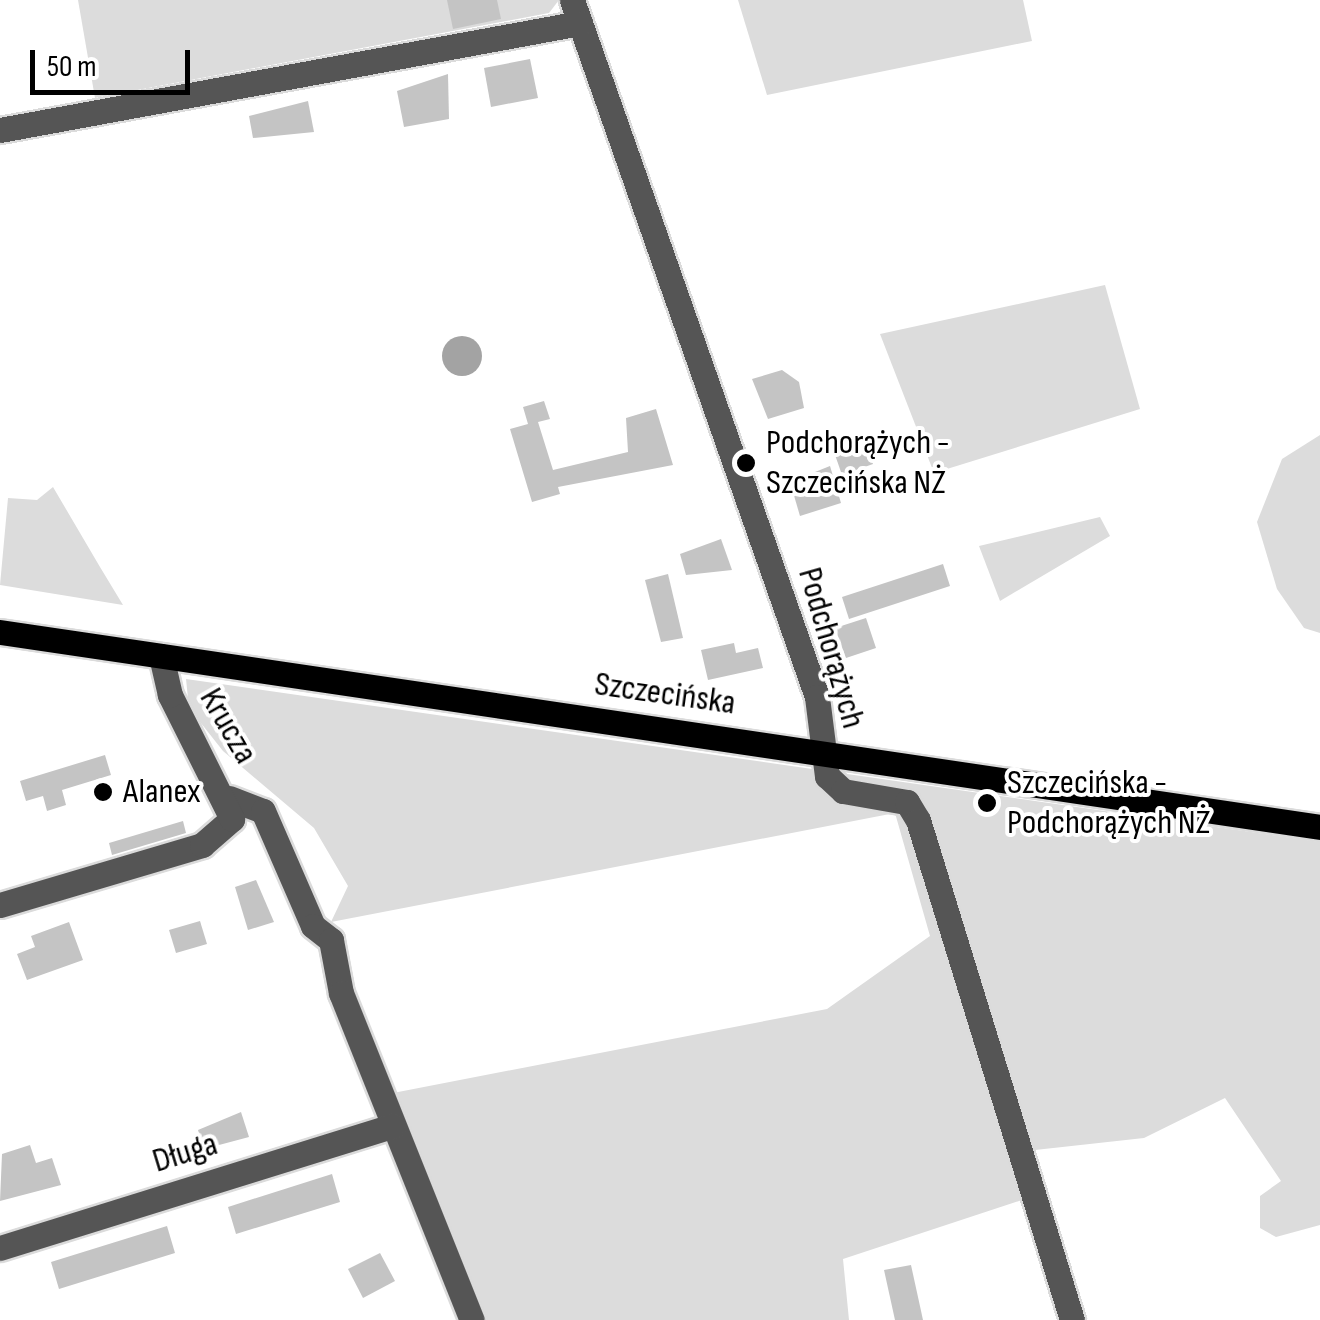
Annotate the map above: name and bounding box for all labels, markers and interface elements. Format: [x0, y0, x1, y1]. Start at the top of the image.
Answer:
scale bar [35, 30, 195, 92]
text: 50 m [47, 49, 96, 85]
place label: Podchorążych - Szczecińska NŻ [766, 422, 950, 504]
marker: Podchorążych - Szczecińska NŻ [735, 452, 757, 474]
street label: Podchorążych [788, 563, 874, 733]
street label: Szczecińska [592, 663, 738, 725]
street label: Krucza [190, 681, 266, 771]
place label: Szczecińska - Podchorążych NŻ [1007, 762, 1210, 844]
place label: Alanex [123, 771, 200, 813]
marker: Alanex [92, 781, 114, 803]
marker: Szczecińska - Podchorążych NŻ [976, 792, 998, 814]
street label: Długa [148, 1123, 222, 1183]

